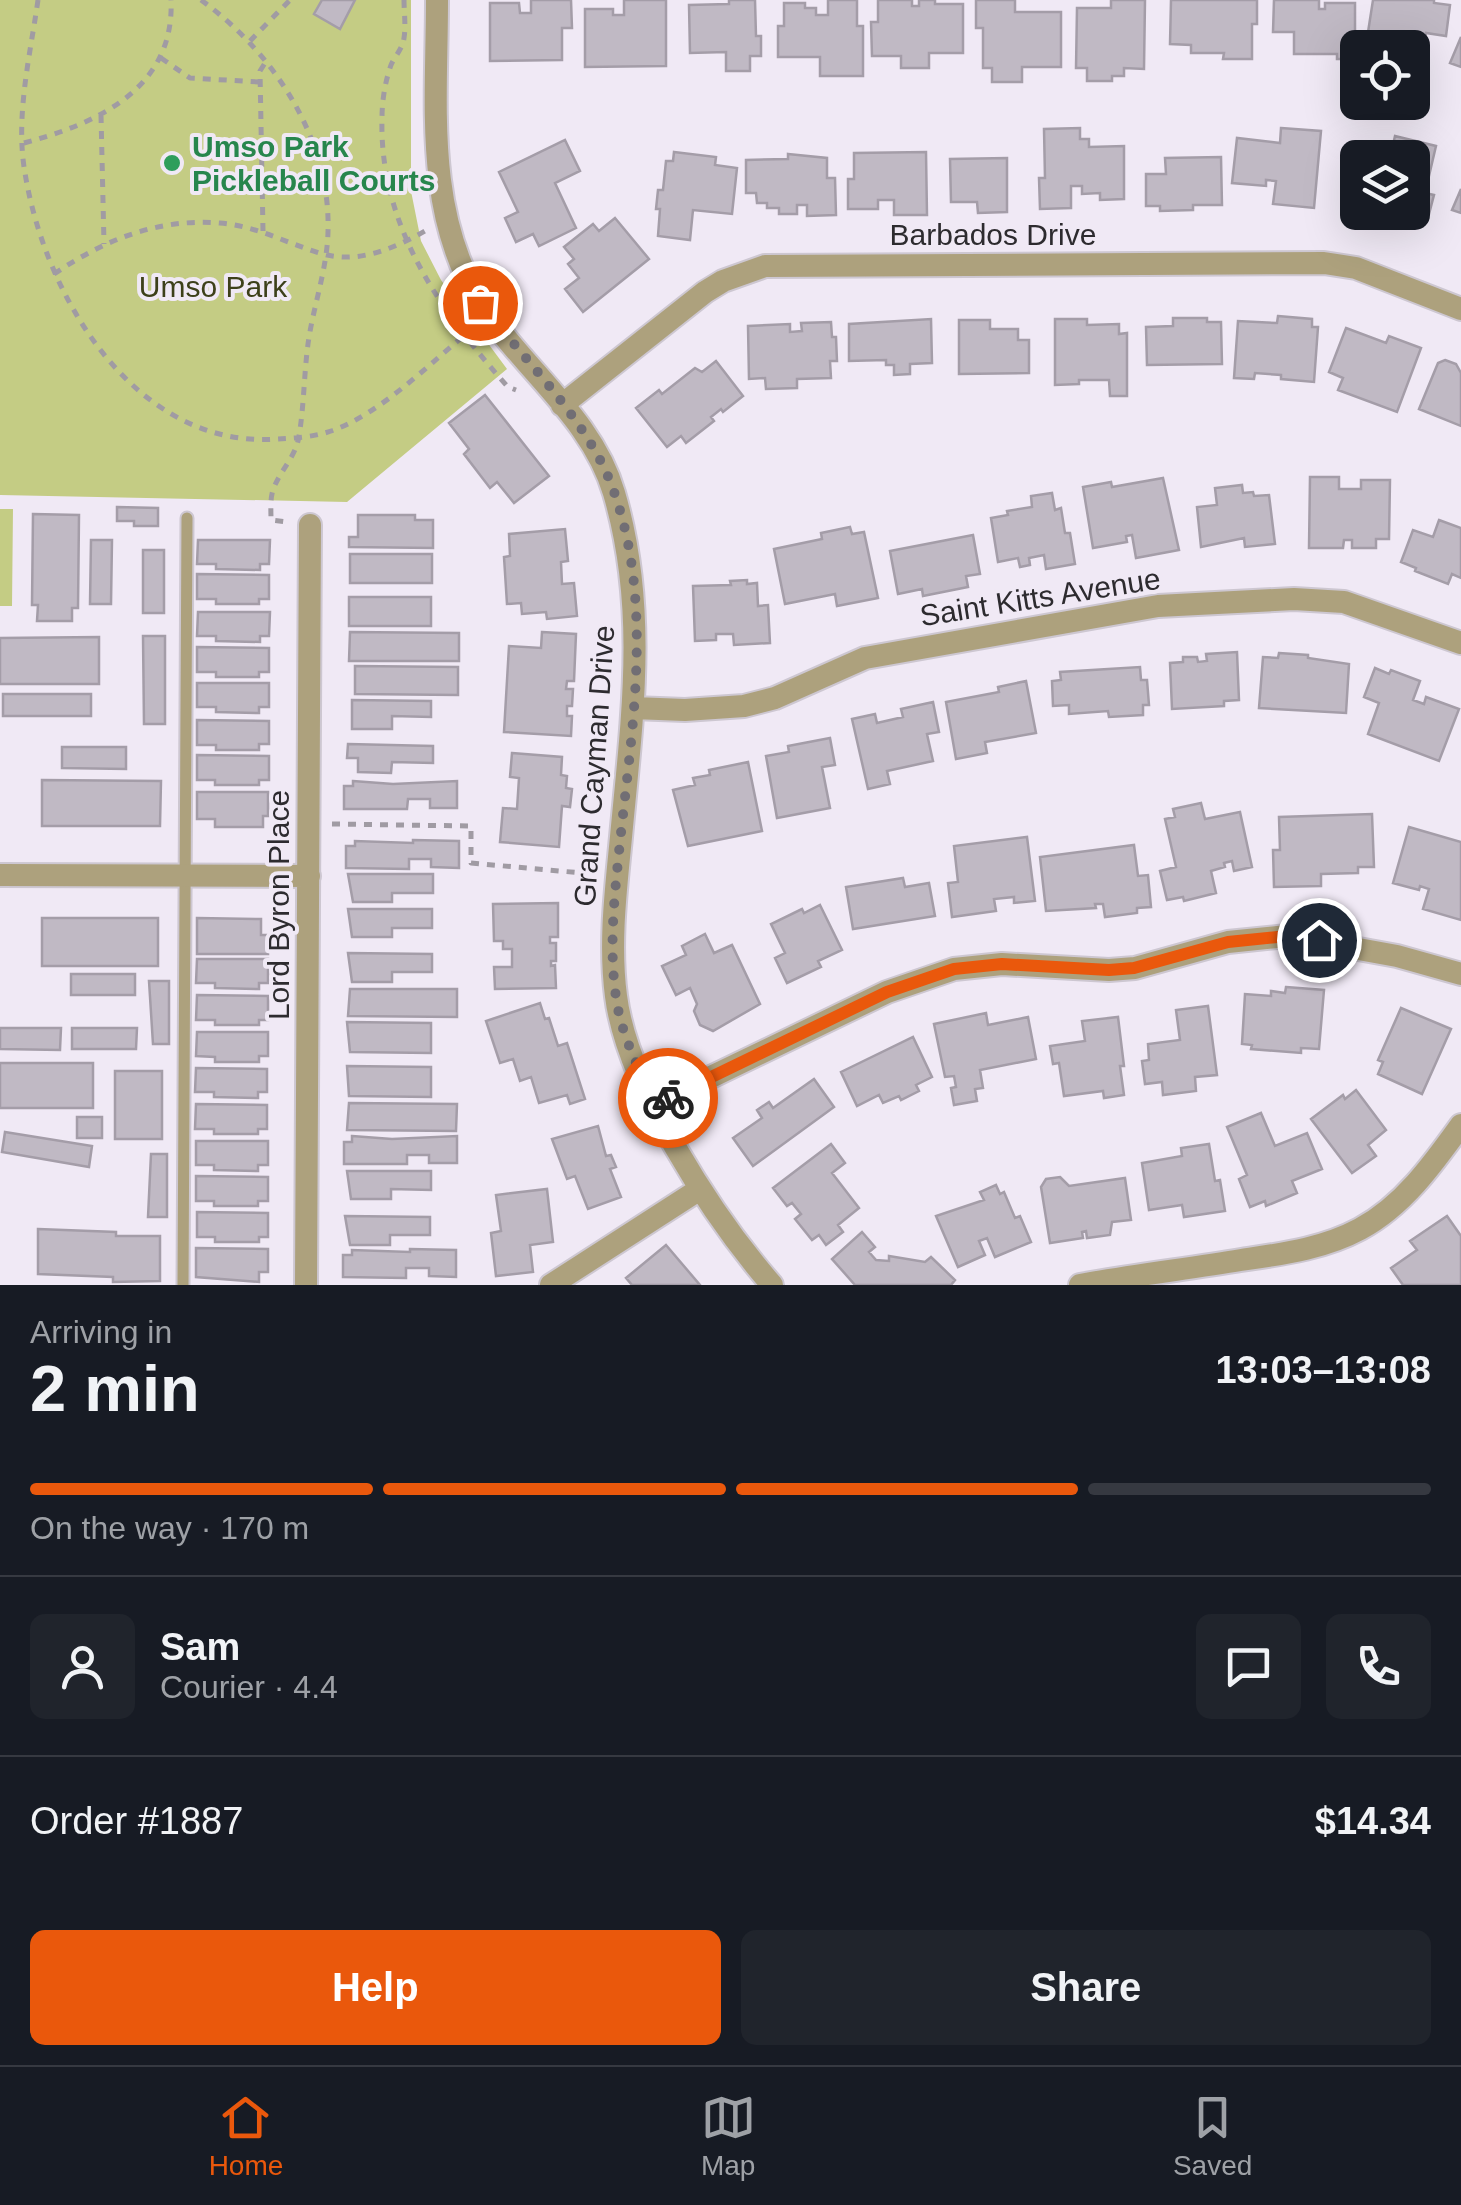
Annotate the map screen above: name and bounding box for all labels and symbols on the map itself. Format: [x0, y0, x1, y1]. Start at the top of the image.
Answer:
place label: Umso Park Pickleball Courts [192, 130, 435, 197]
marker: Umso Park Pickleball Courts [161, 152, 183, 174]
street label: Barbados Drive [890, 218, 1096, 251]
pin [438, 261, 523, 346]
park label: Umso Park [139, 270, 288, 303]
street label: Saint Kitts Avenue [917, 562, 1163, 632]
street label: Grand Cayman Drive [568, 624, 620, 908]
street label: Lord Byron Place [262, 790, 295, 1020]
pin [1277, 898, 1362, 983]
courier [618, 1048, 718, 1148]

